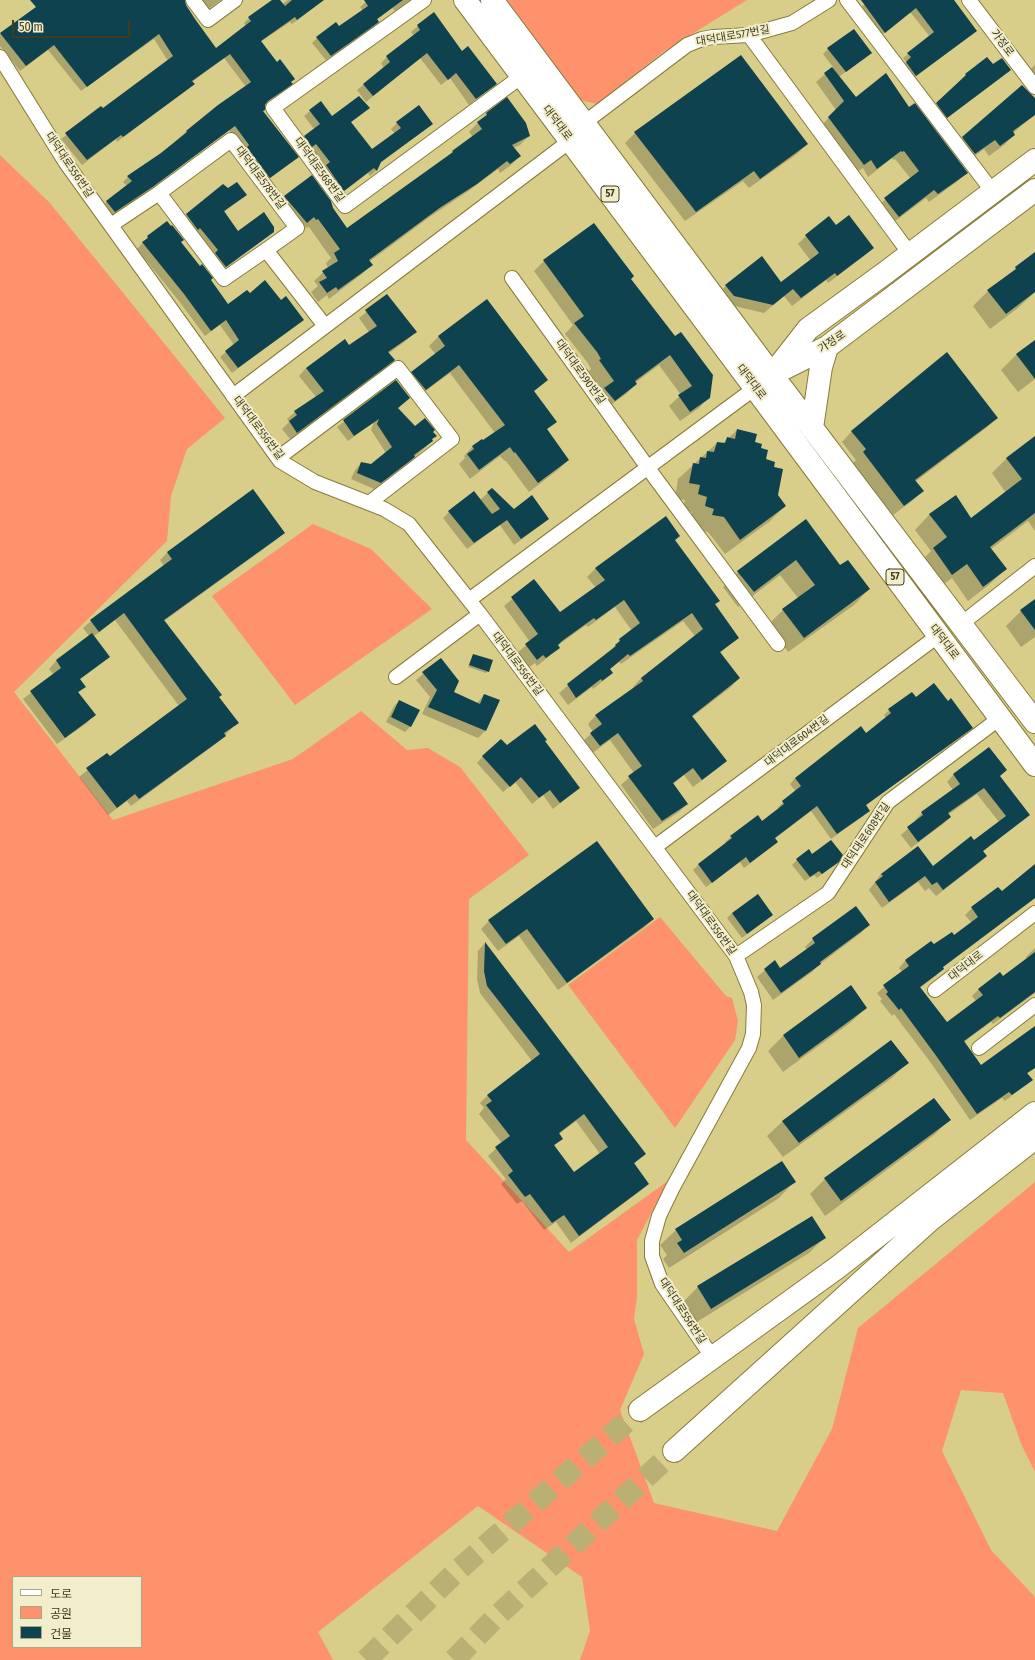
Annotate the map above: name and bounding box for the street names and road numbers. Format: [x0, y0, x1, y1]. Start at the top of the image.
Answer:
street label: 대덕대로577번길 [695, 23, 771, 49]
street label: 가정로 [988, 27, 1016, 59]
street label: 대덕대로 [540, 103, 574, 143]
street label: 대덕대로556번길 [42, 130, 96, 200]
street label: 대덕대로568번길 [291, 135, 347, 205]
street label: 대덕대로578번길 [232, 144, 288, 212]
road number: 57 [601, 186, 619, 202]
street label: 가정로 [816, 328, 848, 356]
street label: 대덕대로590번길 [552, 337, 608, 407]
street label: 대덕대로 [734, 362, 768, 402]
street label: 대덕대로556번길 [230, 394, 286, 462]
road number: 57 [886, 569, 904, 585]
street label: 대덕대로 [927, 622, 961, 662]
street label: 대덕대로556번길 [489, 630, 545, 698]
street label: 대덕대로604번길 [762, 712, 832, 770]
street label: 대덕대로608번길 [839, 800, 893, 872]
street label: 대덕대로556번길 [683, 888, 739, 958]
street label: 대덕대로 [946, 948, 986, 984]
street label: 대덕대로556번길 [656, 1275, 708, 1347]

